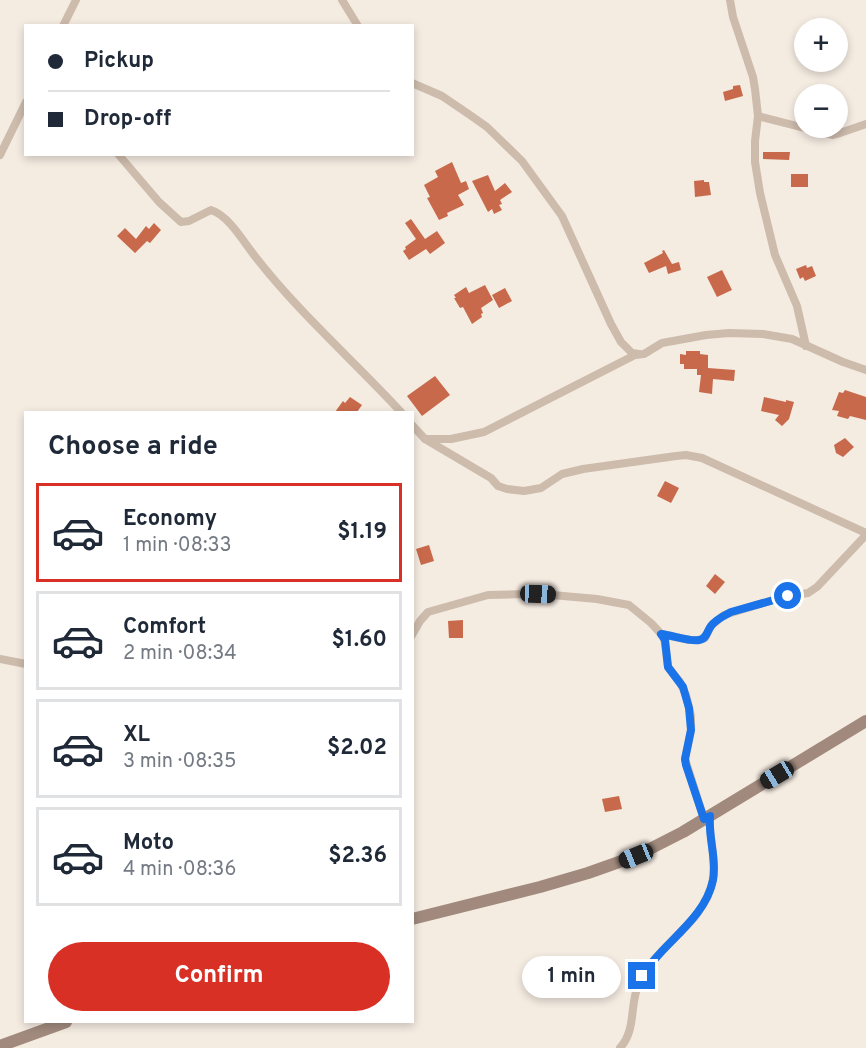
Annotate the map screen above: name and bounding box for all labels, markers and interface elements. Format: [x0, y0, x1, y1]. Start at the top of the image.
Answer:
map controls [794, 18, 848, 138]
button: + [794, 18, 848, 72]
text: Pickup [84, 48, 154, 75]
button: − [794, 84, 848, 138]
text: Drop-off [84, 106, 171, 133]
text: Choose a ride [48, 430, 218, 464]
icon: car [51, 506, 105, 560]
text: Economy [123, 506, 217, 533]
text: $1.19 [337, 519, 387, 546]
text: 1 min · 08:33 [123, 533, 231, 559]
route start [774, 582, 801, 609]
car [520, 584, 556, 604]
icon: car [51, 614, 105, 668]
text: Comfort [123, 614, 206, 641]
text: $1.60 [331, 627, 387, 654]
text: 2 min · 08:34 [123, 641, 237, 667]
icon: car [51, 722, 105, 776]
text: XL [123, 722, 150, 749]
text: $2.02 [327, 735, 387, 762]
text: 3 min · 08:35 [123, 749, 236, 775]
car [757, 758, 797, 792]
icon: car [51, 830, 105, 884]
text: Moto [123, 830, 174, 857]
car [616, 841, 656, 871]
text: $2.36 [328, 843, 387, 870]
text: 4 min · 08:36 [123, 857, 236, 883]
button: Confirm [48, 942, 390, 1011]
callout: 1 min [522, 955, 621, 997]
route end [628, 962, 655, 989]
text: 1 min [547, 964, 596, 990]

